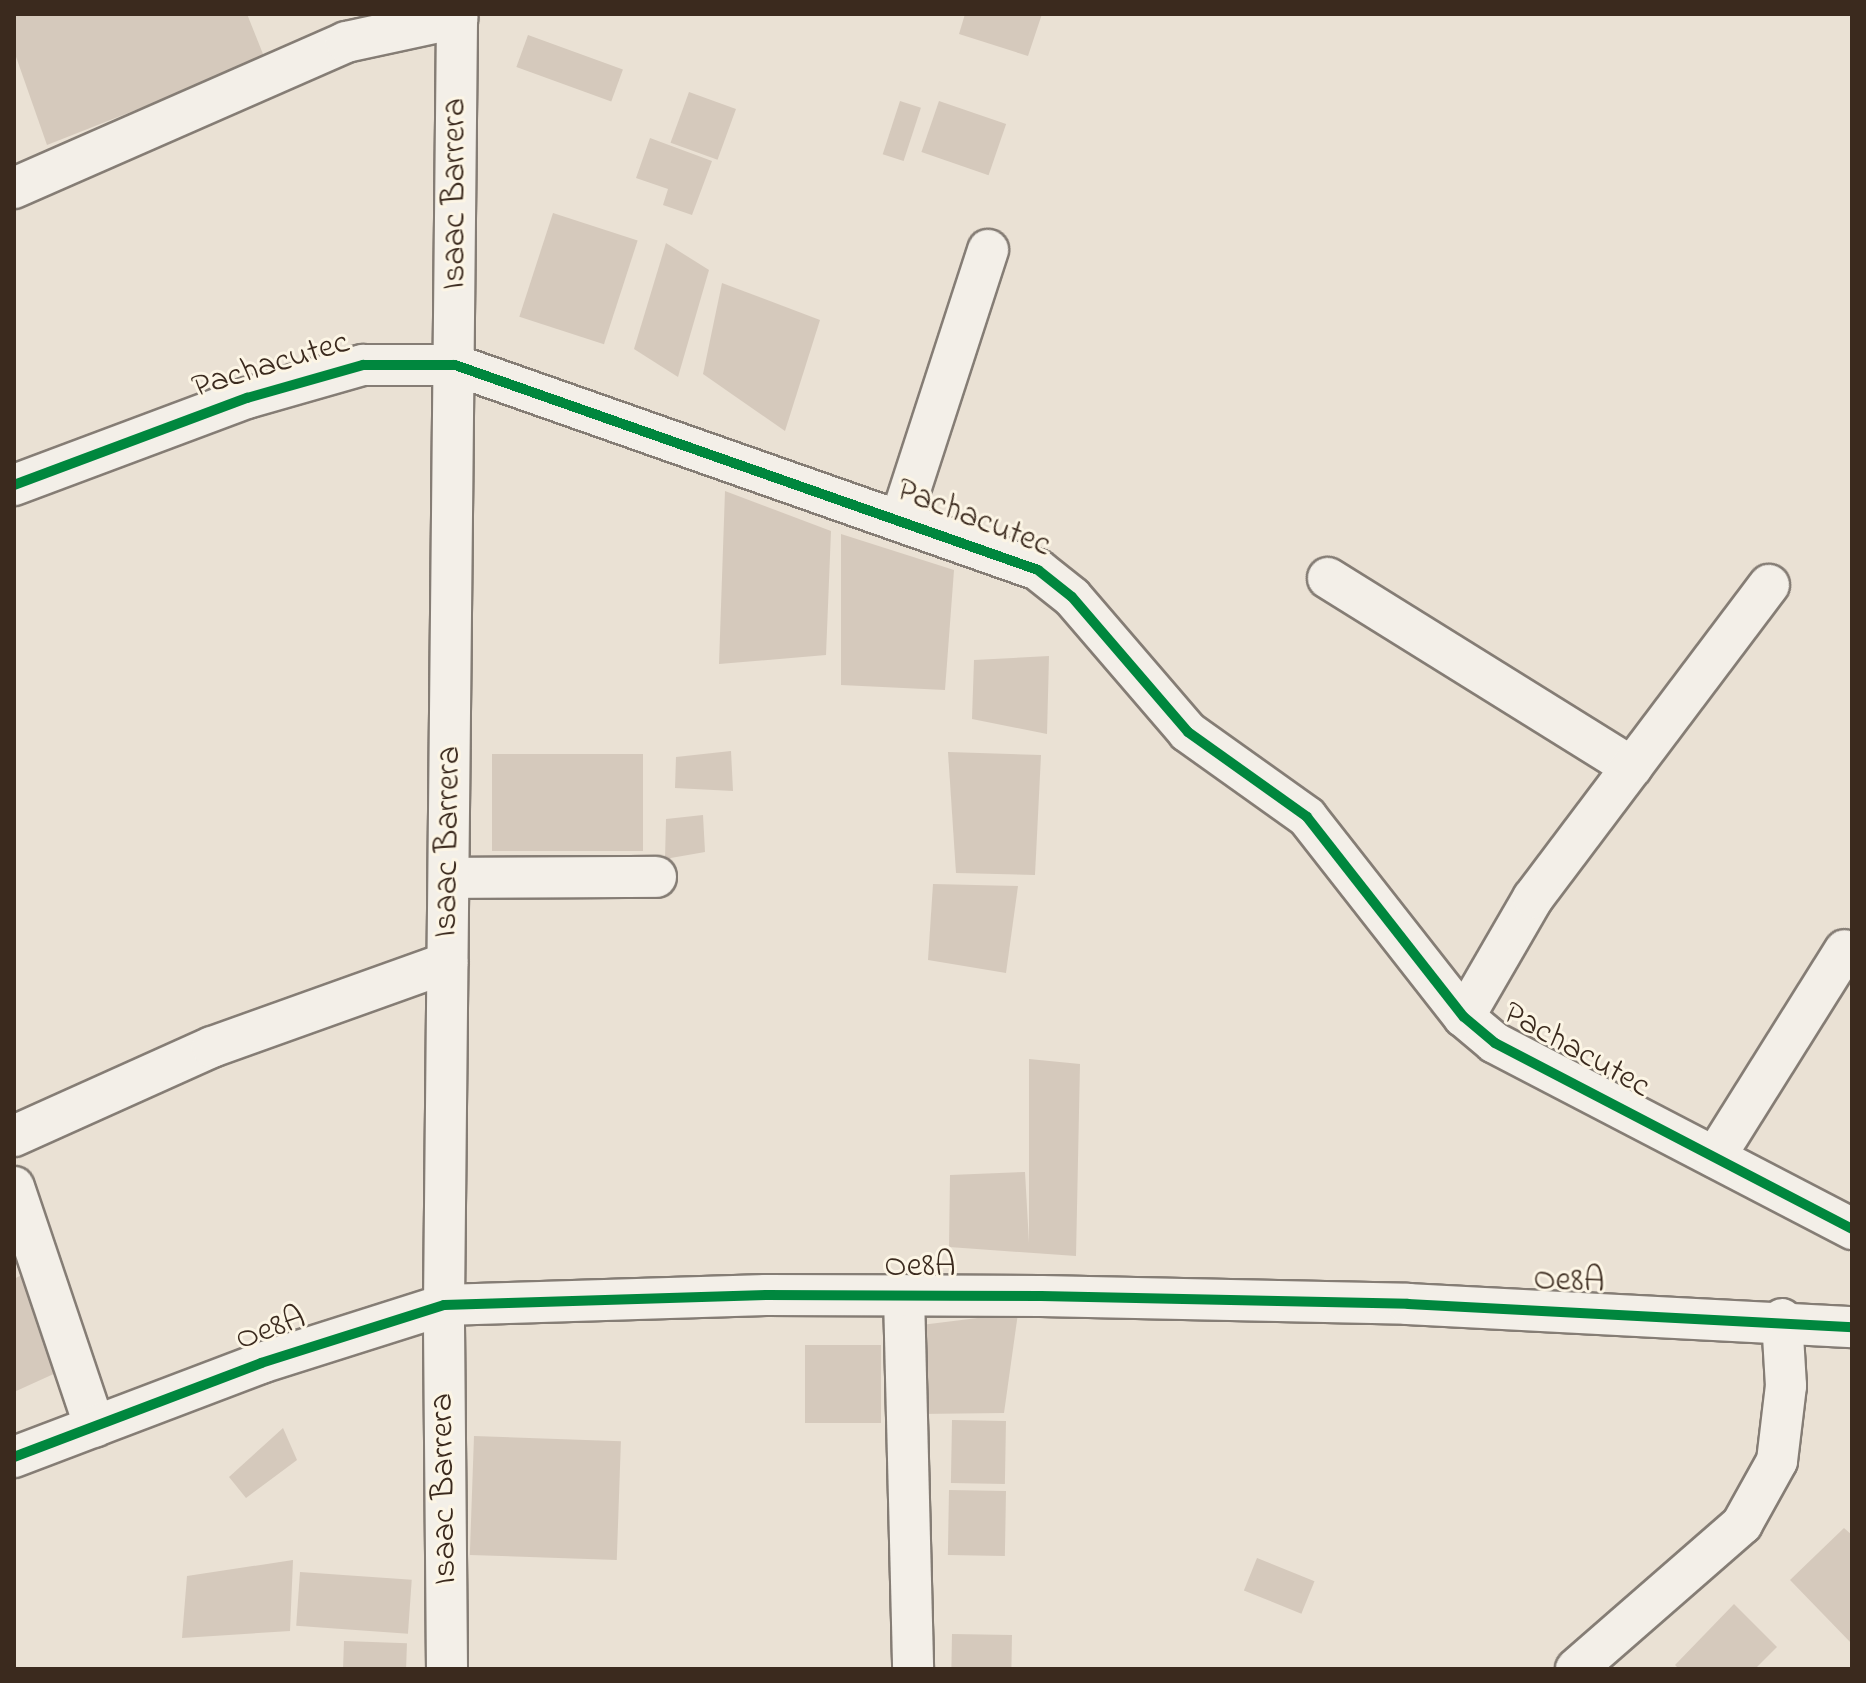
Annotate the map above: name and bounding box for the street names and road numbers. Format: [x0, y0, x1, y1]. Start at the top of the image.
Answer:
street label: Isaac Barrera [436, 98, 476, 290]
street label: Pachacutec [188, 323, 354, 409]
street label: Pachacutec [890, 471, 1056, 567]
street label: Isaac Barrera [427, 746, 471, 938]
street label: Pachacutec [1495, 994, 1657, 1108]
street label: Oe8A [884, 1248, 956, 1288]
street label: Oe8A [1533, 1260, 1605, 1304]
street label: Oe8A [231, 1299, 311, 1361]
street label: Isaac Barrera [423, 1393, 467, 1585]

